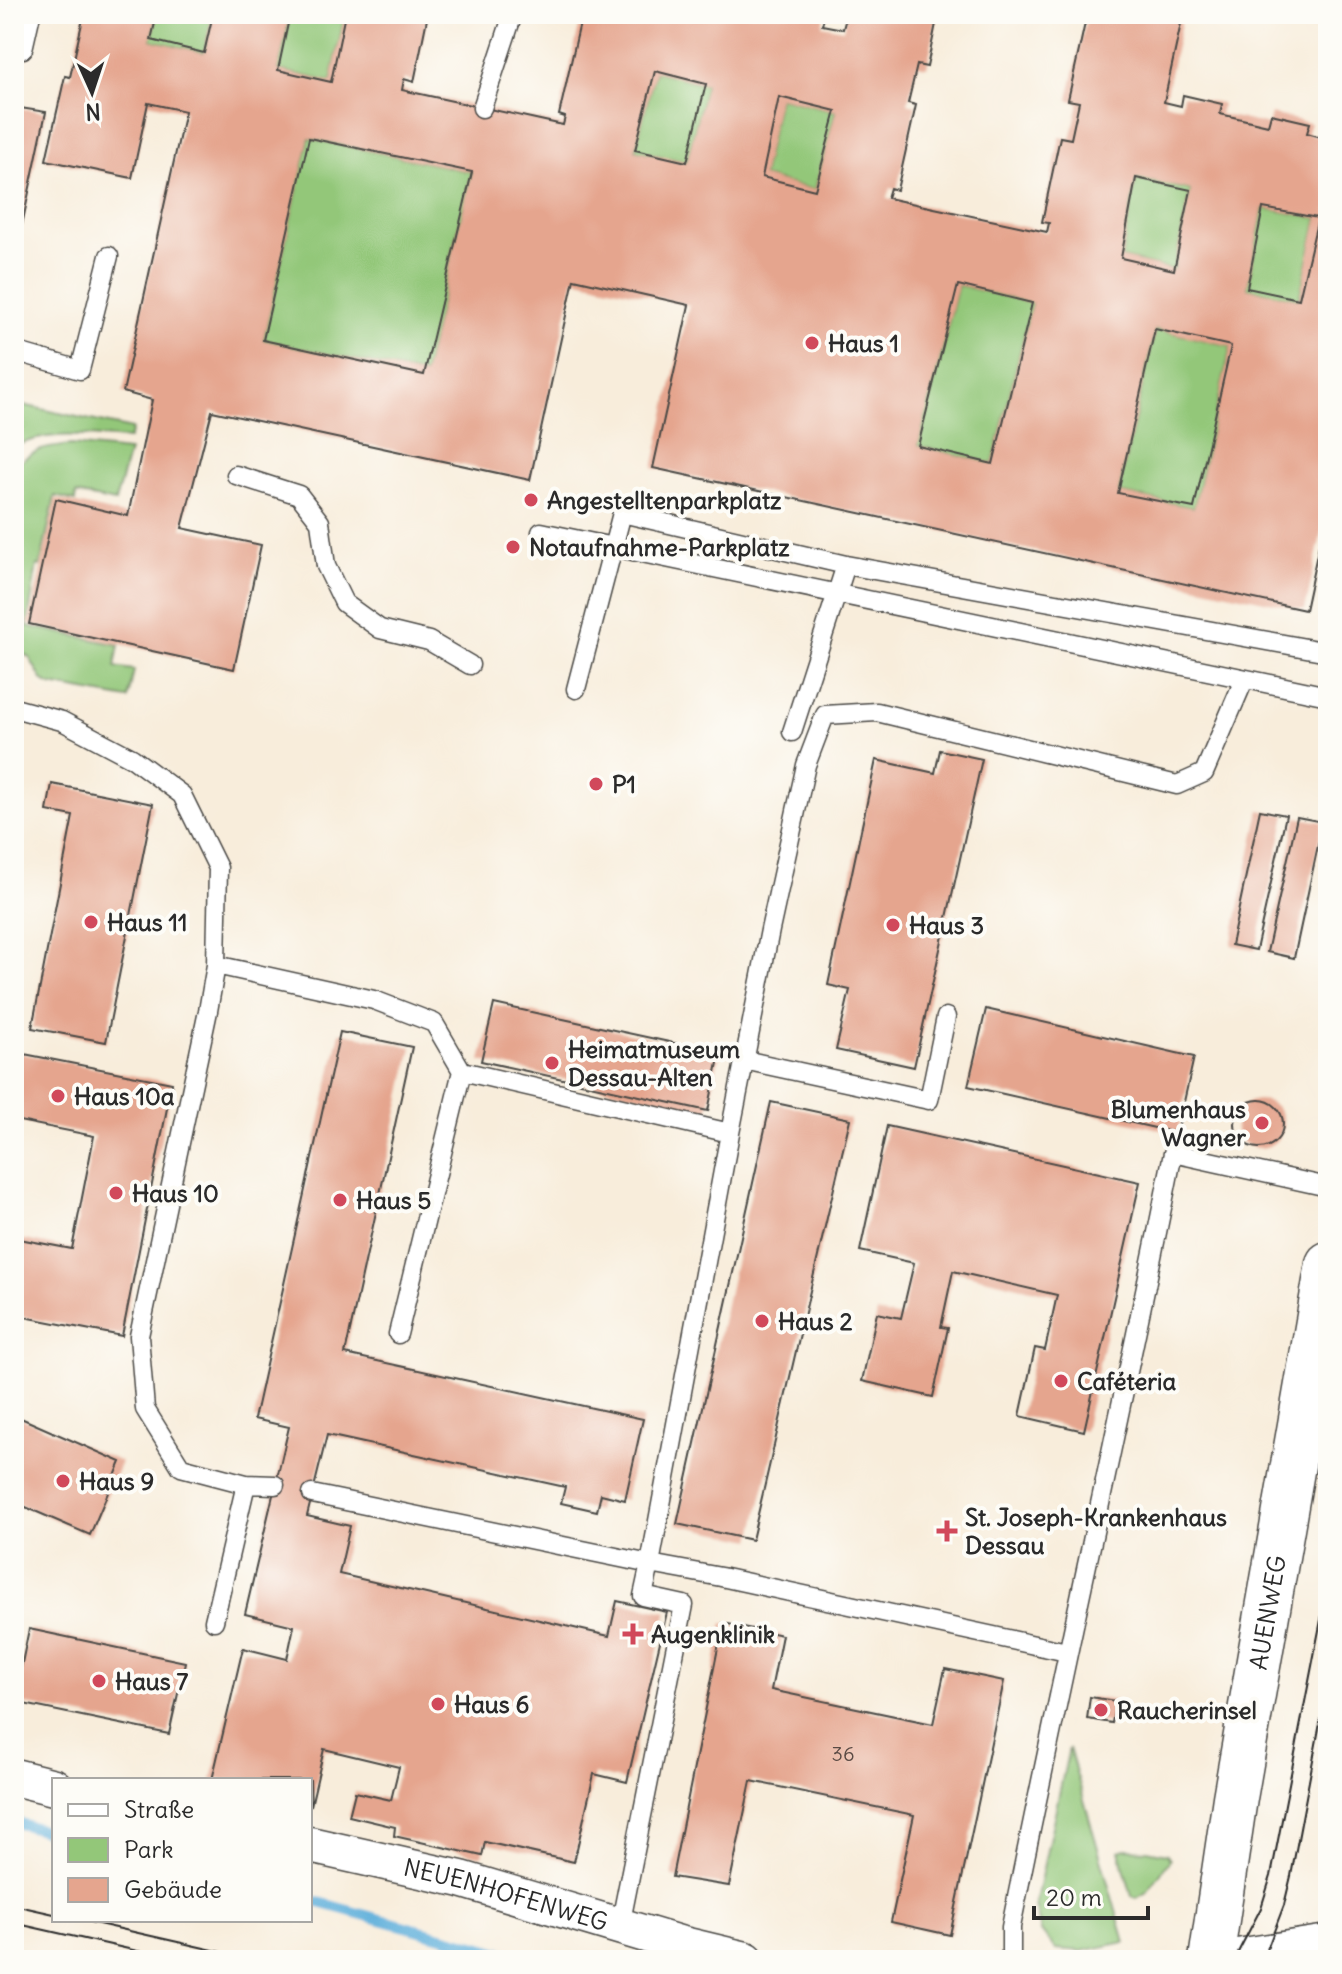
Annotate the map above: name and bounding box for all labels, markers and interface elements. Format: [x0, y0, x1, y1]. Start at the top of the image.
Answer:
north arrow [52, 52, 132, 132]
text: N [85, 98, 101, 126]
place label: Haus 1 [828, 328, 899, 358]
marker: Haus 1 [803, 334, 821, 352]
place label: Angestelltenparkplatz [547, 485, 782, 515]
marker: Angestelltenparkplatz [522, 491, 540, 509]
place label: Notaufnahme-Parkplatz [529, 532, 790, 562]
marker: Notaufnahme-Parkplatz [504, 538, 522, 556]
place label: P1 [612, 769, 636, 799]
marker: P1 [587, 775, 605, 793]
place label: Haus 11 [107, 907, 188, 937]
place label: Haus 3 [909, 910, 984, 940]
marker: Haus 11 [82, 913, 100, 931]
marker: Haus 3 [884, 916, 902, 934]
place label: Heimatmuseum Dessau-Alten [568, 1034, 740, 1092]
marker: Heimatmuseum Dessau-Alten [543, 1054, 561, 1072]
place label: Haus 10a [74, 1081, 175, 1111]
marker: Haus 10a [49, 1087, 67, 1105]
place label: Blumenhaus Wagner [1111, 1094, 1246, 1152]
marker: Blumenhaus Wagner [1253, 1114, 1271, 1132]
place label: Haus 10 [132, 1178, 219, 1208]
marker: Haus 10 [107, 1184, 125, 1202]
place label: Haus 5 [356, 1185, 431, 1215]
marker: Haus 5 [331, 1191, 349, 1209]
place label: Haus 2 [778, 1306, 853, 1336]
marker: Haus 2 [753, 1312, 771, 1330]
place label: Caféteria [1077, 1366, 1176, 1396]
marker: Caféteria [1052, 1372, 1070, 1390]
place label: Haus 9 [79, 1466, 154, 1496]
marker: Haus 9 [54, 1472, 72, 1490]
place label: St. Joseph-Krankenhaus Dessau [965, 1502, 1227, 1560]
marker: St. Joseph-Krankenhaus Dessau [936, 1520, 958, 1542]
street label: AUENWEG [1243, 1553, 1292, 1672]
place label: Augenklinik [651, 1619, 775, 1649]
marker: Augenklinik [622, 1623, 644, 1645]
place label: Haus 7 [115, 1666, 188, 1696]
marker: Haus 7 [90, 1672, 108, 1690]
place label: Haus 6 [454, 1689, 529, 1719]
marker: Haus 6 [429, 1695, 447, 1713]
place label: Raucherinsel [1117, 1695, 1257, 1725]
marker: Raucherinsel [1092, 1701, 1110, 1719]
house number: 36 [832, 1741, 854, 1766]
legend [52, 1778, 312, 1922]
text: Straße [124, 1794, 194, 1824]
text: Park [124, 1834, 174, 1864]
street label: NEUENHOFENWEG [401, 1852, 612, 1937]
scale bar [1034, 1870, 1148, 1920]
text: Gebäude [124, 1874, 222, 1904]
text: 20 m [1046, 1882, 1102, 1912]

